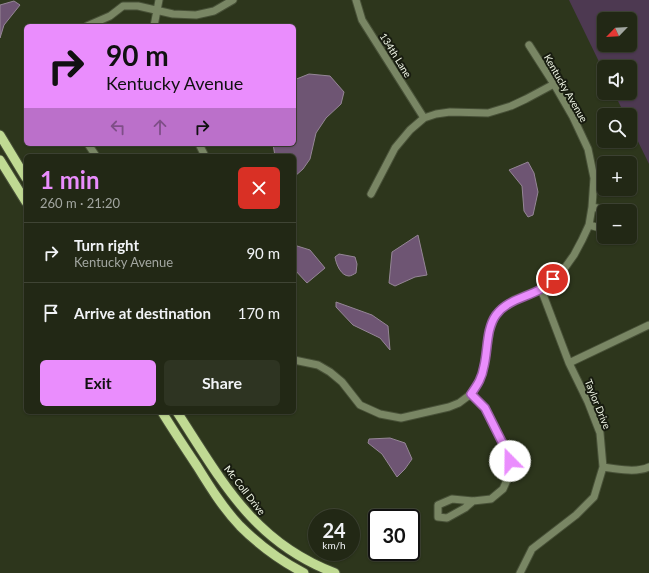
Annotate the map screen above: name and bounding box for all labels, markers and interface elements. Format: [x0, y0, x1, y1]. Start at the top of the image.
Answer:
north arrow [597, 12, 637, 52]
map controls [597, 12, 637, 244]
street label: 134th Lane [378, 31, 414, 79]
text: 90 m [106, 38, 169, 72]
icon: right [40, 40, 92, 92]
street label: Kentucky Avenue [542, 52, 590, 124]
button: sound [597, 60, 637, 100]
text: Kentucky Avenue [106, 72, 243, 94]
button: search [597, 108, 637, 148]
icon: left [107, 116, 129, 138]
icon: ahead [149, 116, 171, 138]
icon: right [191, 116, 213, 138]
button: + [597, 156, 637, 196]
text: 1 min [40, 165, 100, 194]
button: close [238, 167, 280, 209]
text: 260 m · 21:20 [40, 195, 120, 211]
button: − [597, 204, 637, 244]
text: Turn right [74, 236, 139, 254]
icon: right [40, 242, 62, 264]
text: 90 m [246, 244, 280, 262]
text: Kentucky Avenue [74, 254, 173, 270]
pin [536, 262, 570, 296]
icon: arrive [542, 268, 564, 290]
icon: arrive [40, 302, 62, 324]
text: Arrive at destination [74, 304, 211, 322]
text: 170 m [238, 304, 280, 322]
button: Exit [40, 360, 156, 406]
button: Share [164, 360, 280, 406]
street label: Taylor Drive [583, 377, 613, 431]
position arrow [489, 440, 531, 482]
street label: Mc Coll Drive [222, 463, 268, 517]
speed limit sign: 30 [368, 509, 420, 561]
text: 24 [322, 518, 346, 542]
text: km/h [322, 539, 346, 551]

